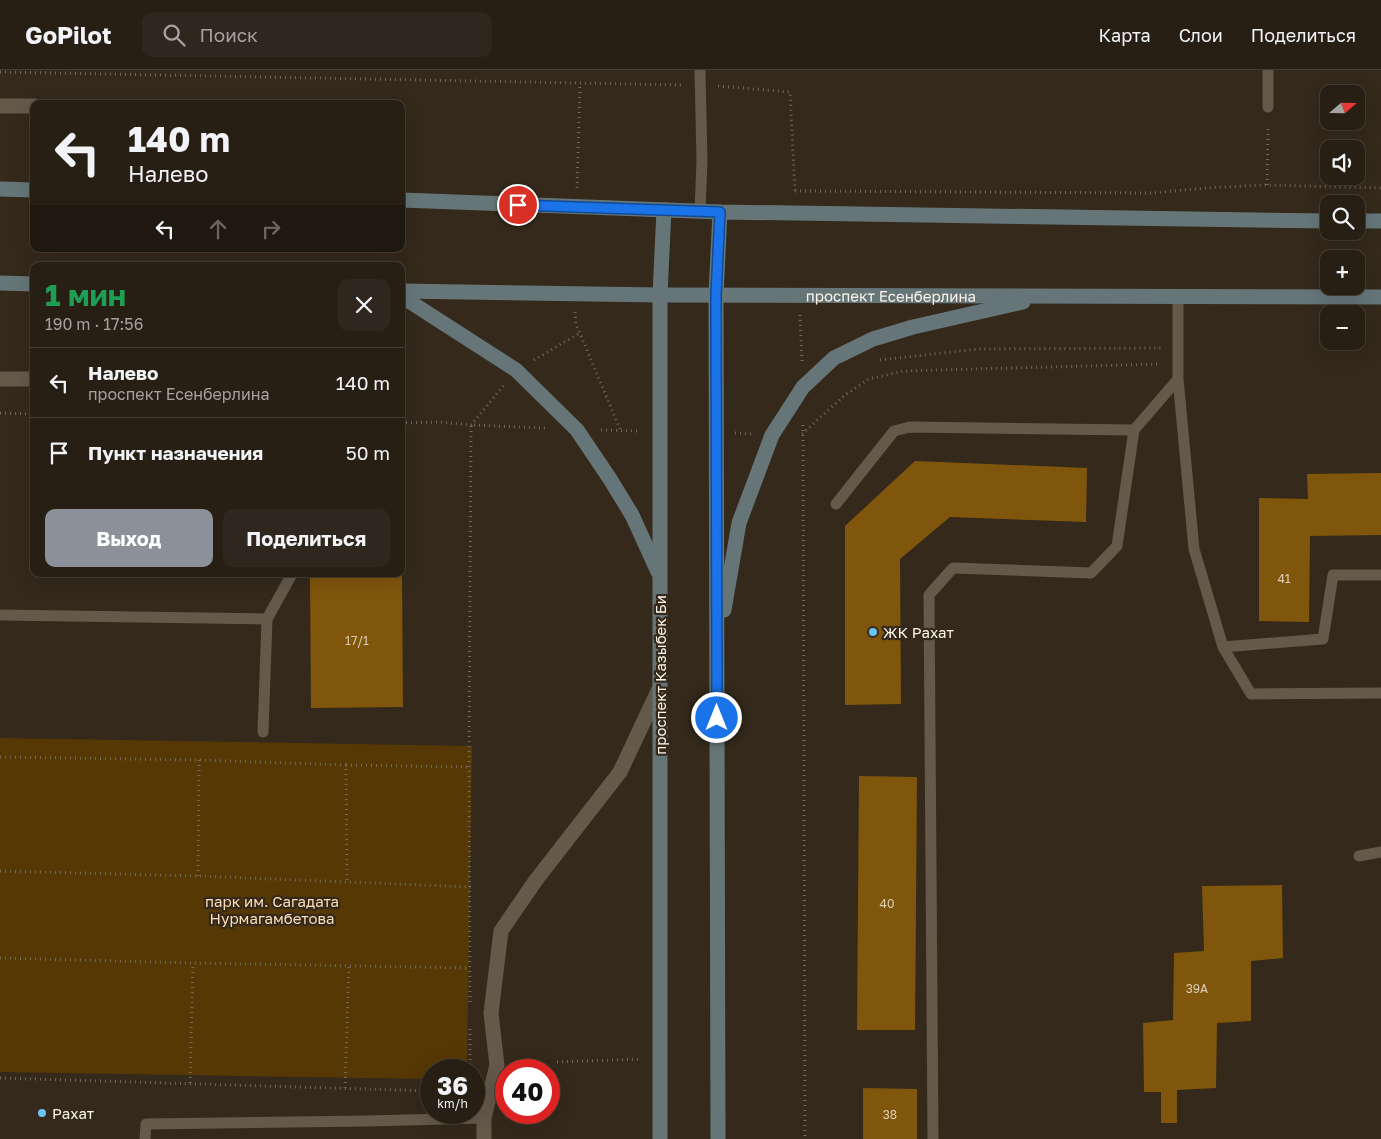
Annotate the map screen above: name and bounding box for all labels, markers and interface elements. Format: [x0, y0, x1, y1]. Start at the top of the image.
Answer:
search box [142, 12, 492, 57]
text: GoPilot [25, 20, 112, 49]
icon: search [160, 21, 188, 49]
text: Поиск [200, 23, 258, 46]
text: Карта [1099, 24, 1151, 46]
text: Слои [1179, 24, 1223, 46]
text: Поделиться [1251, 24, 1356, 46]
north arrow [1320, 85, 1365, 130]
map controls [1320, 85, 1365, 350]
text: 140 m [128, 118, 230, 160]
icon: left [45, 120, 110, 185]
button: sound [1320, 140, 1365, 185]
text: Налево [128, 160, 208, 187]
pin [497, 184, 539, 226]
icon: arrive [504, 191, 532, 219]
button: search [1320, 195, 1365, 240]
icon: left [151, 215, 179, 243]
icon: ahead [204, 215, 232, 243]
icon: right [257, 215, 285, 243]
button: + [1320, 250, 1365, 295]
text: 1 мин [45, 277, 126, 313]
button: close [338, 279, 390, 331]
street label: проспект Есенберлина [806, 286, 976, 305]
button: − [1320, 305, 1365, 350]
text: 190 m · 17:56 [45, 314, 143, 334]
text: Налево [88, 361, 158, 384]
icon: left [45, 369, 73, 397]
text: 140 m [336, 371, 390, 394]
text: проспект Есенберлина [88, 384, 269, 404]
icon: arrive [45, 439, 73, 467]
text: Пункт назначения [88, 441, 263, 464]
text: 50 m [346, 441, 390, 464]
button: Выход [45, 509, 213, 567]
button: Поделиться [223, 509, 390, 567]
house number: 41 [1277, 571, 1291, 586]
street label: проспект Казыбек Би [651, 595, 669, 755]
place label: ЖК Рахат [883, 623, 954, 641]
marker: ЖК Рахат [867, 626, 879, 638]
house number: 17/1 [345, 633, 369, 648]
position arrow [690, 691, 742, 743]
park label: парк им. Сагадата Нурмагамбетова [205, 892, 339, 927]
house number: 40 [880, 896, 894, 911]
house number: 39А [1186, 981, 1208, 996]
speed limit sign: 40 [495, 1059, 560, 1124]
text: 36 [437, 1070, 468, 1101]
text: km/h [437, 1096, 468, 1111]
place label: Рахат [52, 1104, 95, 1122]
marker: Рахат [36, 1107, 48, 1119]
house number: 38 [883, 1107, 897, 1122]

